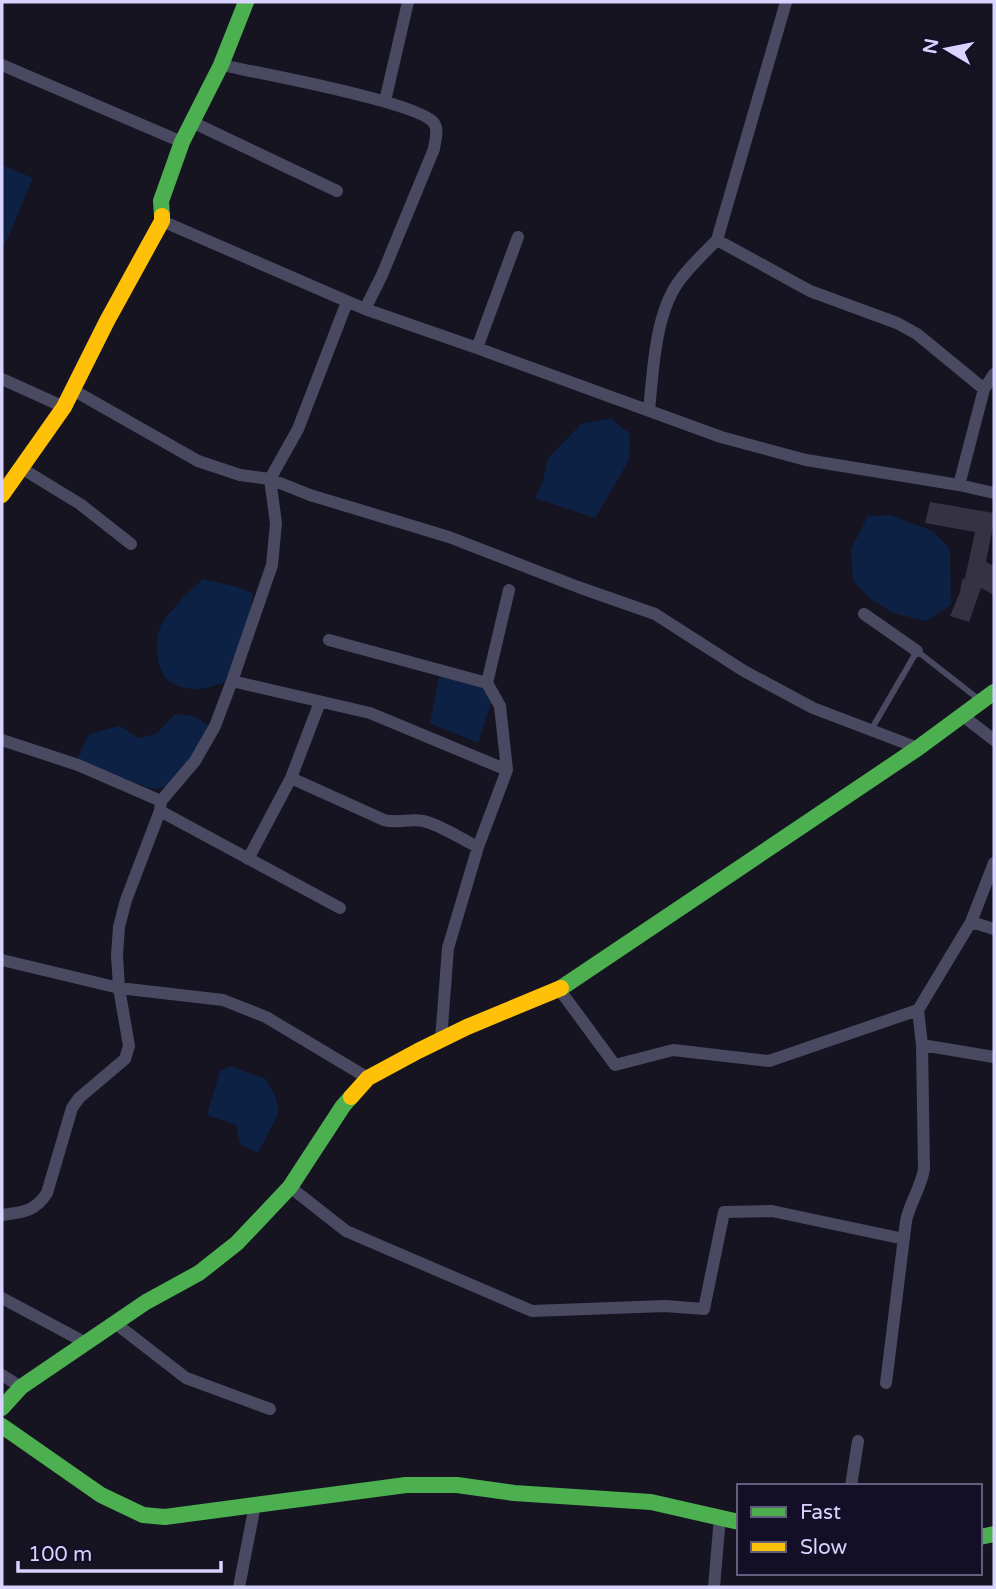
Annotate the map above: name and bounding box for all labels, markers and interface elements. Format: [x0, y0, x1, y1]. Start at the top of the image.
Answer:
north arrow [912, 14, 982, 84]
text: N [919, 37, 943, 56]
legend [737, 1484, 982, 1575]
text: Fast [800, 1500, 841, 1525]
scale bar [18, 1530, 220, 1574]
text: Slow [800, 1535, 848, 1560]
text: 100 m [28, 1542, 92, 1567]

